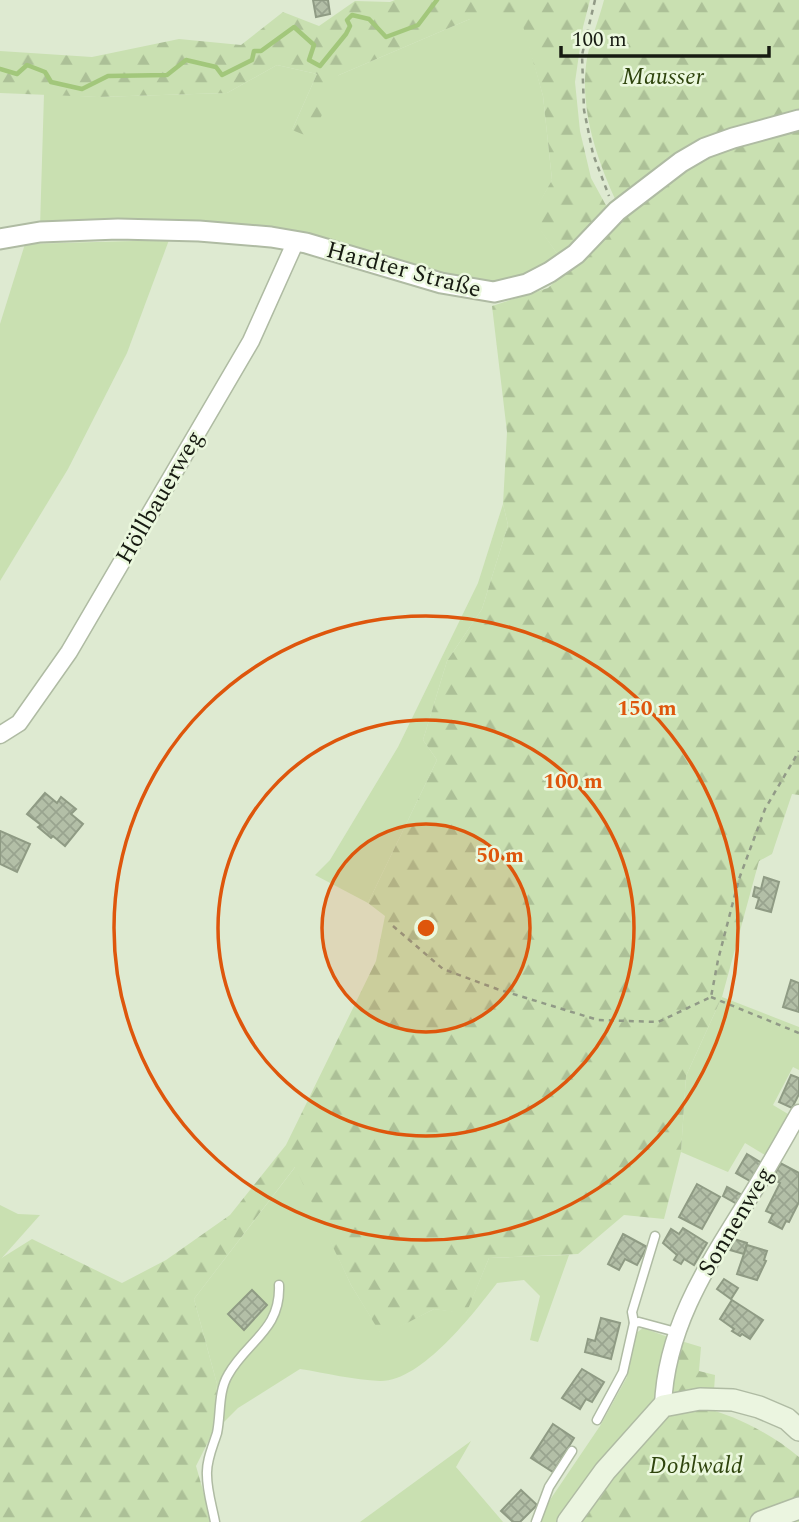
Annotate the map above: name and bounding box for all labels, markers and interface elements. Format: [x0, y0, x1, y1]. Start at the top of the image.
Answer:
scale bar [561, 14, 769, 58]
text: 100 m [572, 24, 627, 56]
park label: Mausser [622, 59, 705, 95]
street label: Hardter Straße [322, 232, 485, 308]
street label: Höllbauerweg [107, 424, 213, 571]
text: 150 m [617, 693, 677, 725]
text: 100 m [543, 766, 603, 798]
text: 50 m [476, 840, 524, 872]
centre of rings [414, 916, 438, 940]
street label: Sonnenweg [689, 1160, 783, 1283]
park label: Doblwald [649, 1448, 743, 1484]

